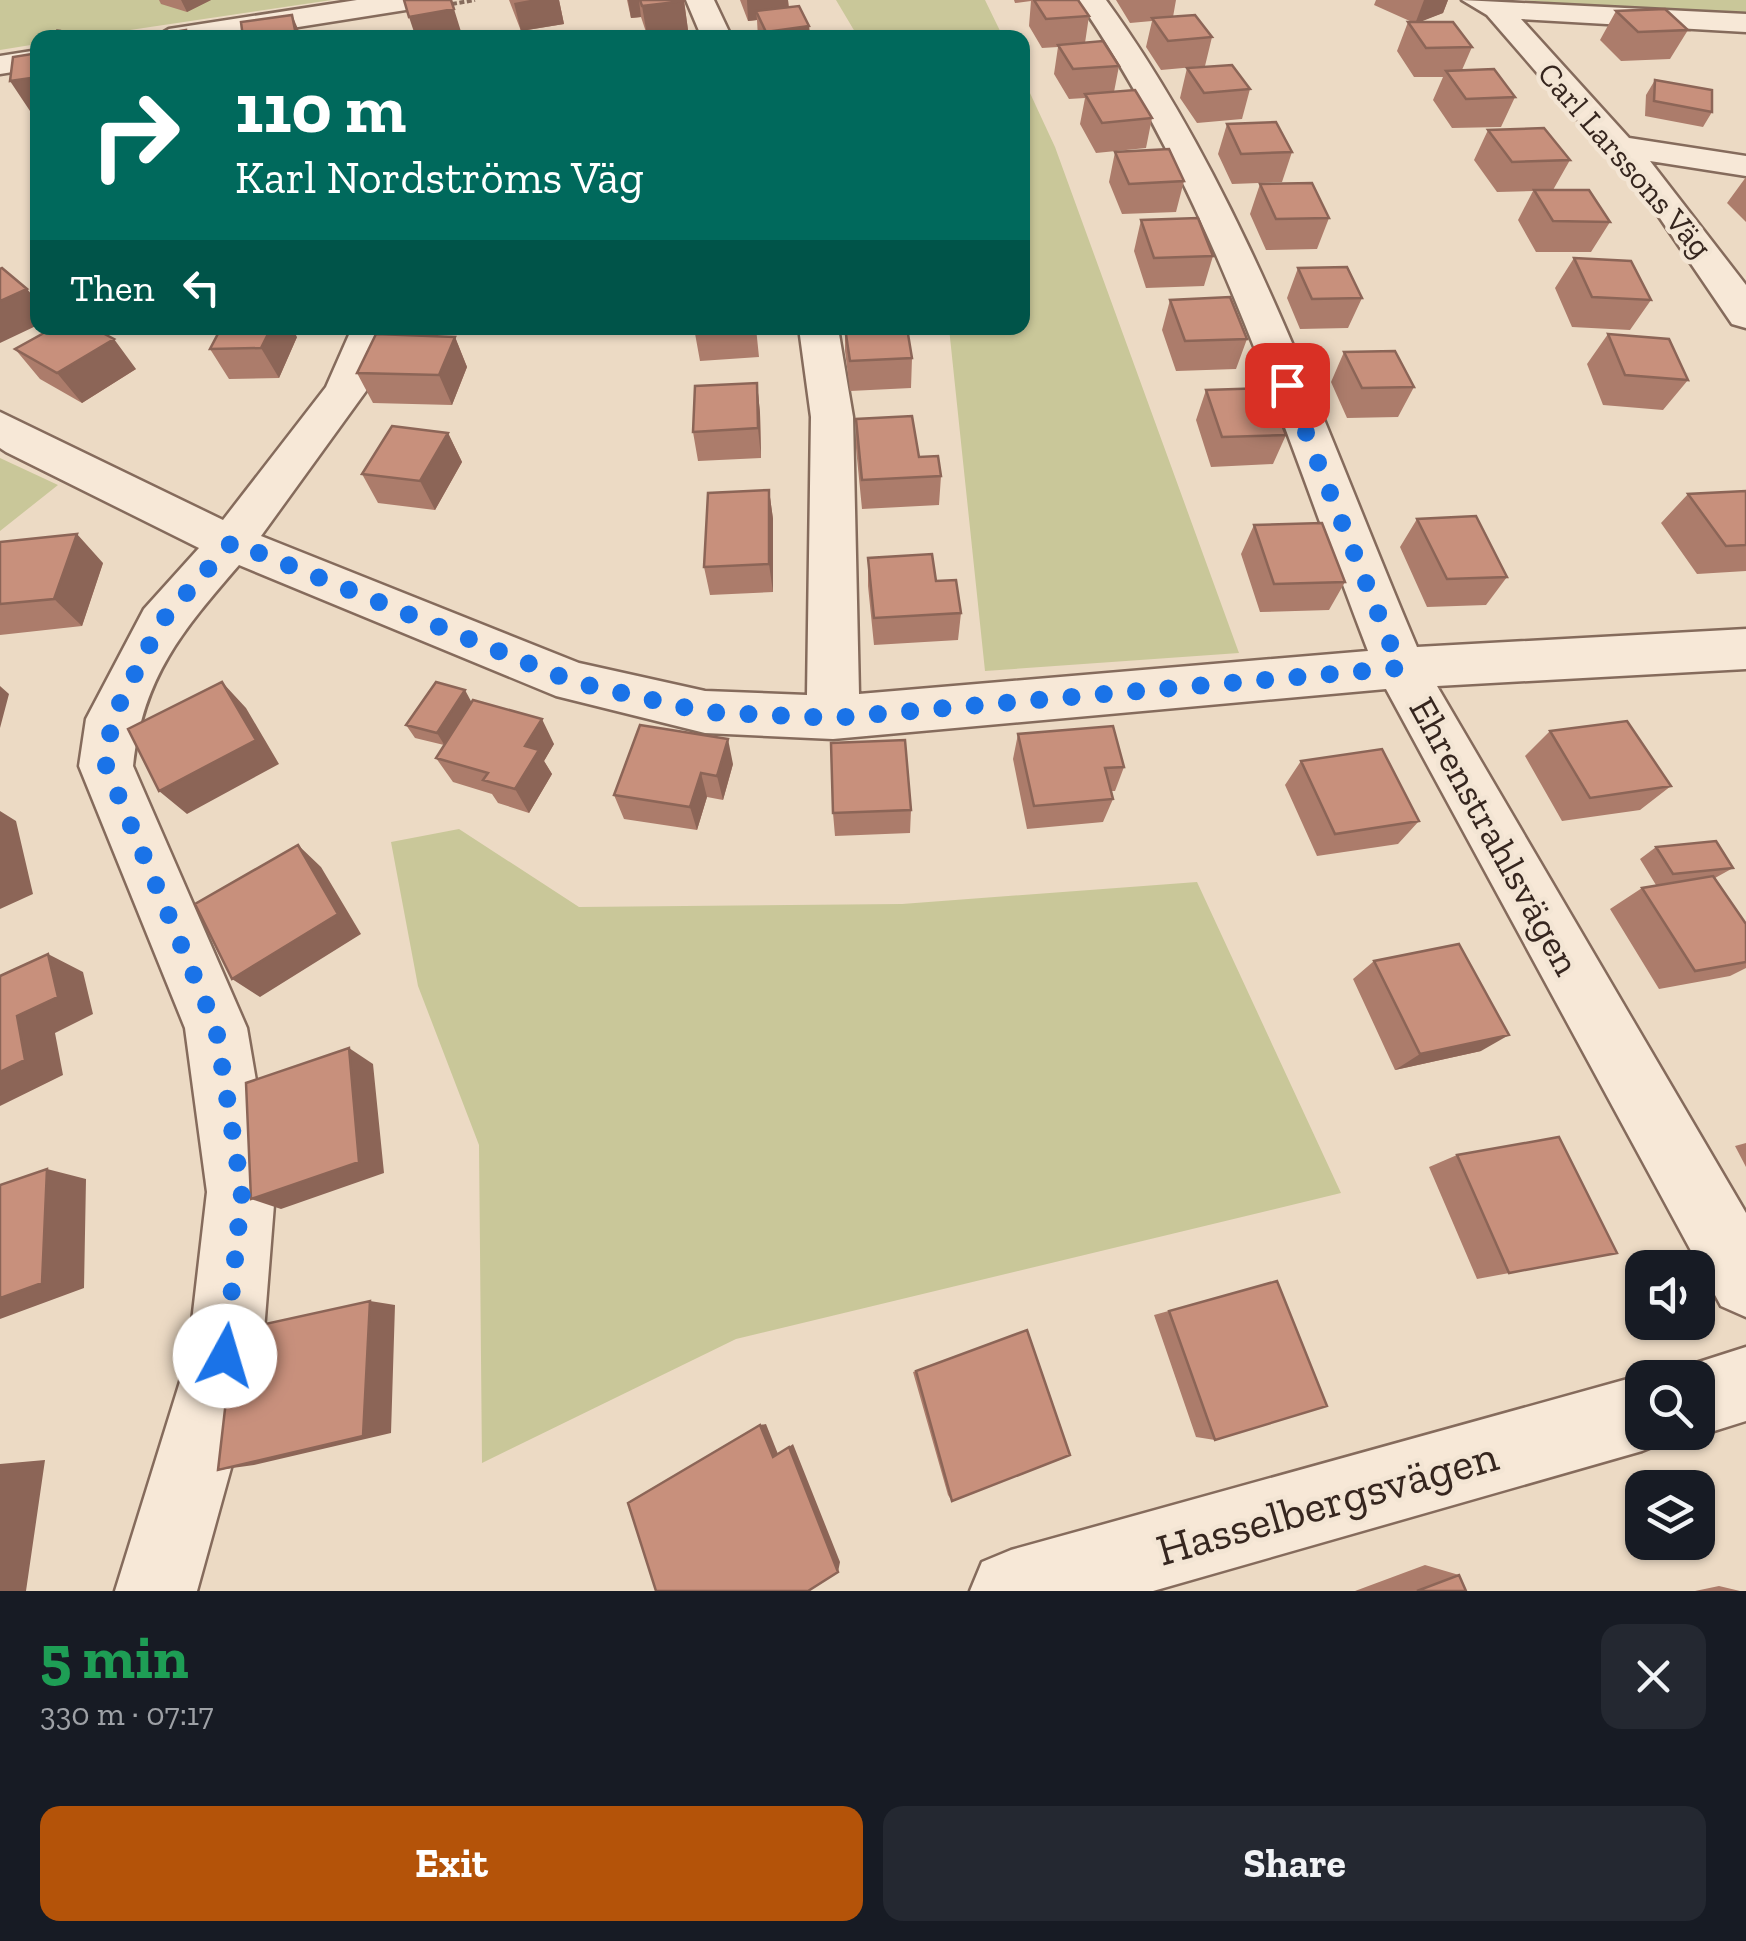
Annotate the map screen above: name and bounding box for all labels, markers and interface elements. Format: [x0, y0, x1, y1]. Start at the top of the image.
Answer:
street label: Carl Larssons Väg [1530, 55, 1720, 265]
text: 110 m [235, 66, 406, 150]
icon: right [70, 70, 200, 200]
text: Karl Nordströms Väg [235, 151, 644, 205]
icon: left [174, 260, 229, 315]
text: Then [70, 265, 154, 311]
pin [1245, 343, 1330, 428]
icon: arrive [1260, 358, 1315, 413]
street label: Ehrenstrahlsvägen [1400, 689, 1590, 983]
map controls [1625, 1250, 1715, 1560]
button: sound [1625, 1250, 1715, 1340]
position arrow [173, 1304, 277, 1408]
button: search [1625, 1360, 1715, 1450]
street label: Hasselbergsvägen [1150, 1428, 1504, 1577]
button: layers [1625, 1470, 1715, 1560]
text: 5 min [40, 1621, 189, 1693]
button: close [1601, 1624, 1706, 1729]
text: 330 m · 07:17 [40, 1695, 214, 1733]
button: Exit [40, 1806, 863, 1921]
button: Share [883, 1806, 1706, 1921]

